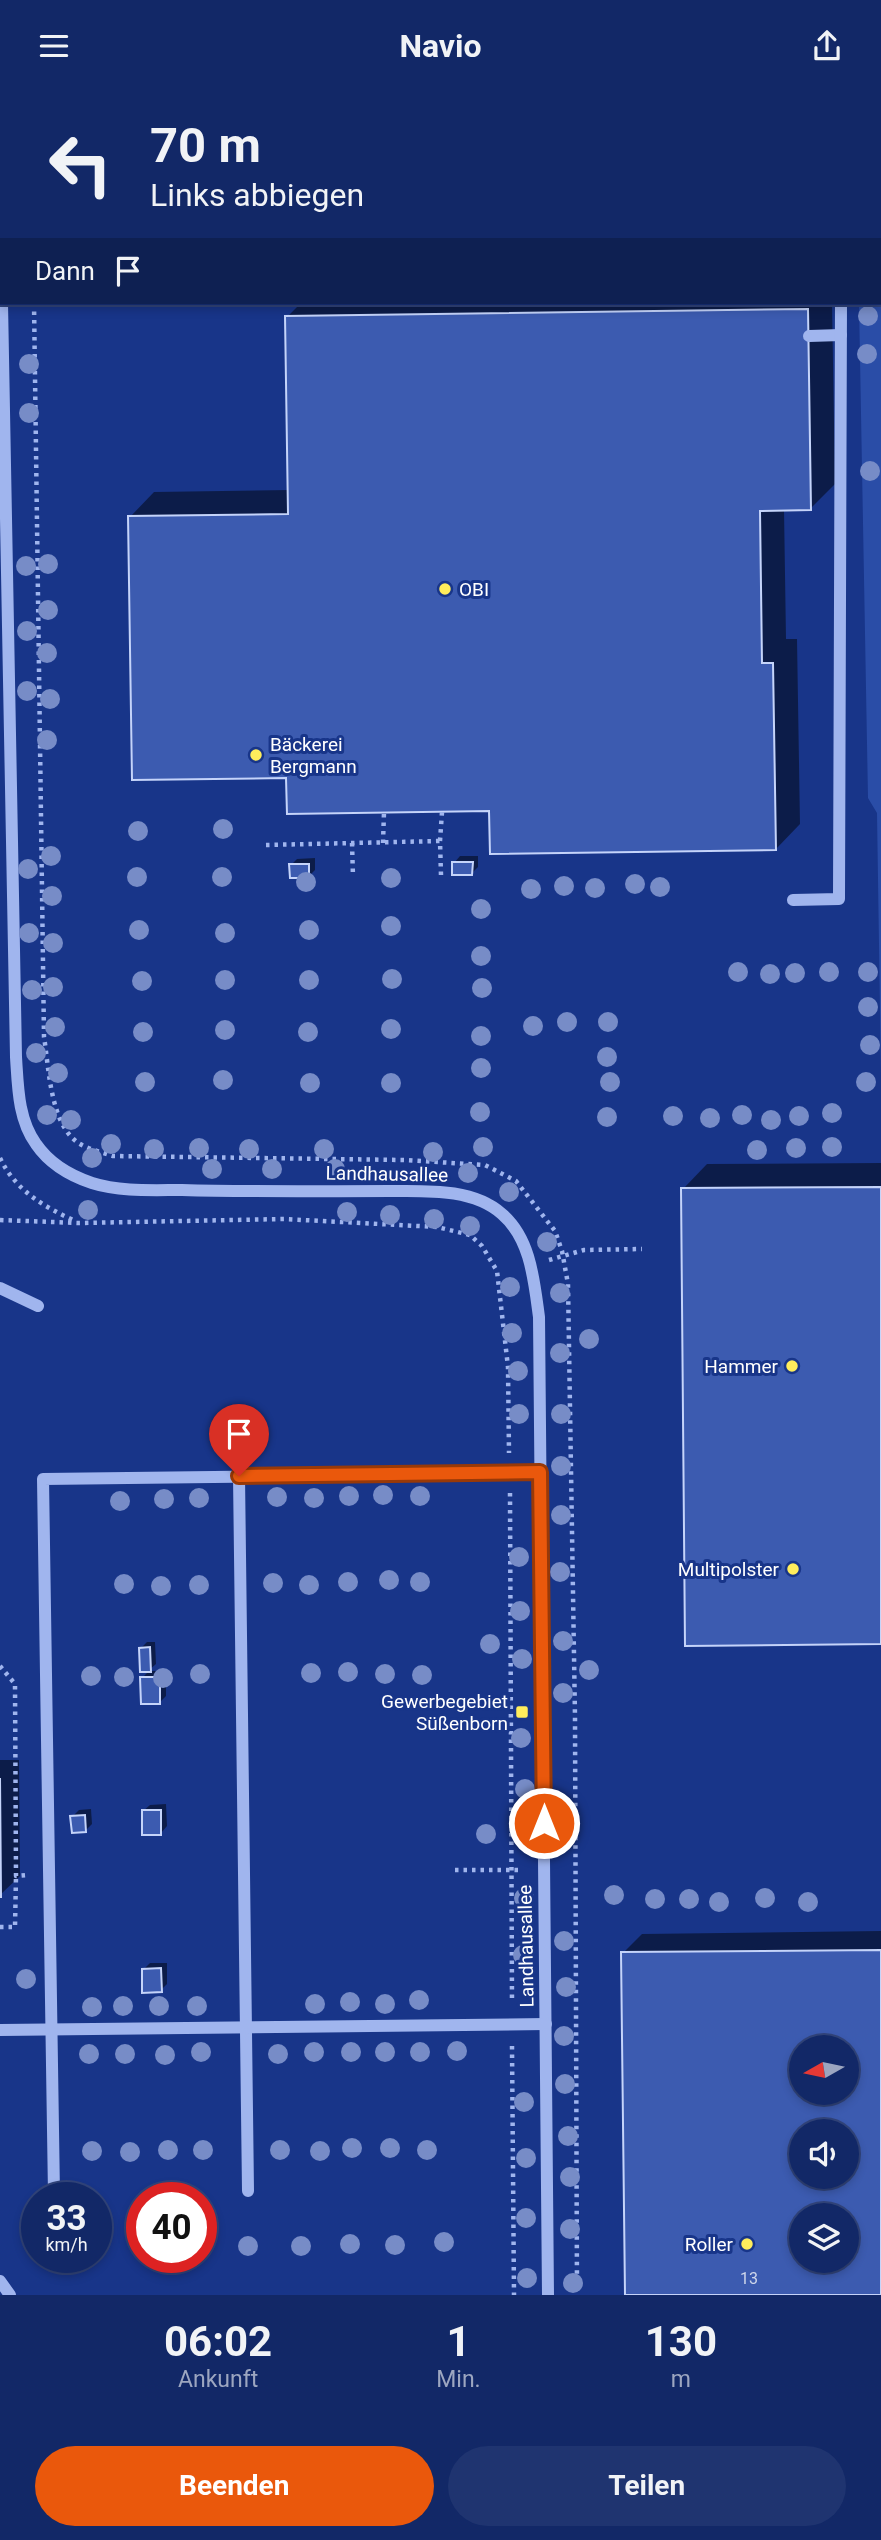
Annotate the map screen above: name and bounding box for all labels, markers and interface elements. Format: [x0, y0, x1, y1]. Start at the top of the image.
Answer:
icon: menu [35, 27, 73, 65]
text: Navio [399, 27, 482, 65]
icon: share [808, 27, 846, 65]
text: 70 m [150, 117, 261, 174]
icon: left [35, 119, 126, 210]
text: Links abbiegen [150, 176, 364, 214]
icon: arrive [109, 252, 147, 290]
text: Dann [35, 256, 95, 286]
place label: OBI [459, 578, 489, 601]
marker: OBI [437, 581, 453, 597]
place label: Bäckerei Bergmann [270, 733, 357, 778]
marker: Bäckerei Bergmann [248, 747, 264, 763]
street label: Landhausallee [326, 1161, 448, 1187]
place label: Hammer [704, 1355, 779, 1378]
marker: Hammer [784, 1358, 800, 1374]
pin [209, 1404, 269, 1476]
icon: arrive [220, 1415, 258, 1453]
place label: Multipolster [678, 1558, 780, 1581]
marker: Multipolster [785, 1561, 801, 1577]
place label: Gewerbegebiet Süßenborn [381, 1690, 508, 1735]
marker: Gewerbegebiet Süßenborn [514, 1704, 530, 1720]
position arrow [507, 1786, 581, 1860]
street label: Landhausallee [513, 1885, 539, 2007]
north arrow [789, 2035, 859, 2105]
map controls [789, 2035, 859, 2273]
button: sound [789, 2119, 859, 2189]
speed limit sign: 40 [126, 2182, 217, 2273]
text: 33 [46, 2198, 87, 2239]
button: layers [789, 2203, 859, 2273]
place label: Roller [685, 2233, 734, 2256]
text: km/h [45, 2234, 88, 2255]
marker: Roller [739, 2236, 755, 2252]
house number: 13 [740, 2269, 758, 2288]
text: 06:02 [164, 2317, 272, 2366]
text: 1 [446, 2317, 471, 2366]
text: 130 [645, 2317, 717, 2366]
text: Ankunft [178, 2366, 258, 2393]
text: Min. [436, 2366, 481, 2393]
text: m [671, 2366, 691, 2393]
button: Beenden [35, 2446, 434, 2526]
button: Teilen [448, 2446, 846, 2526]

